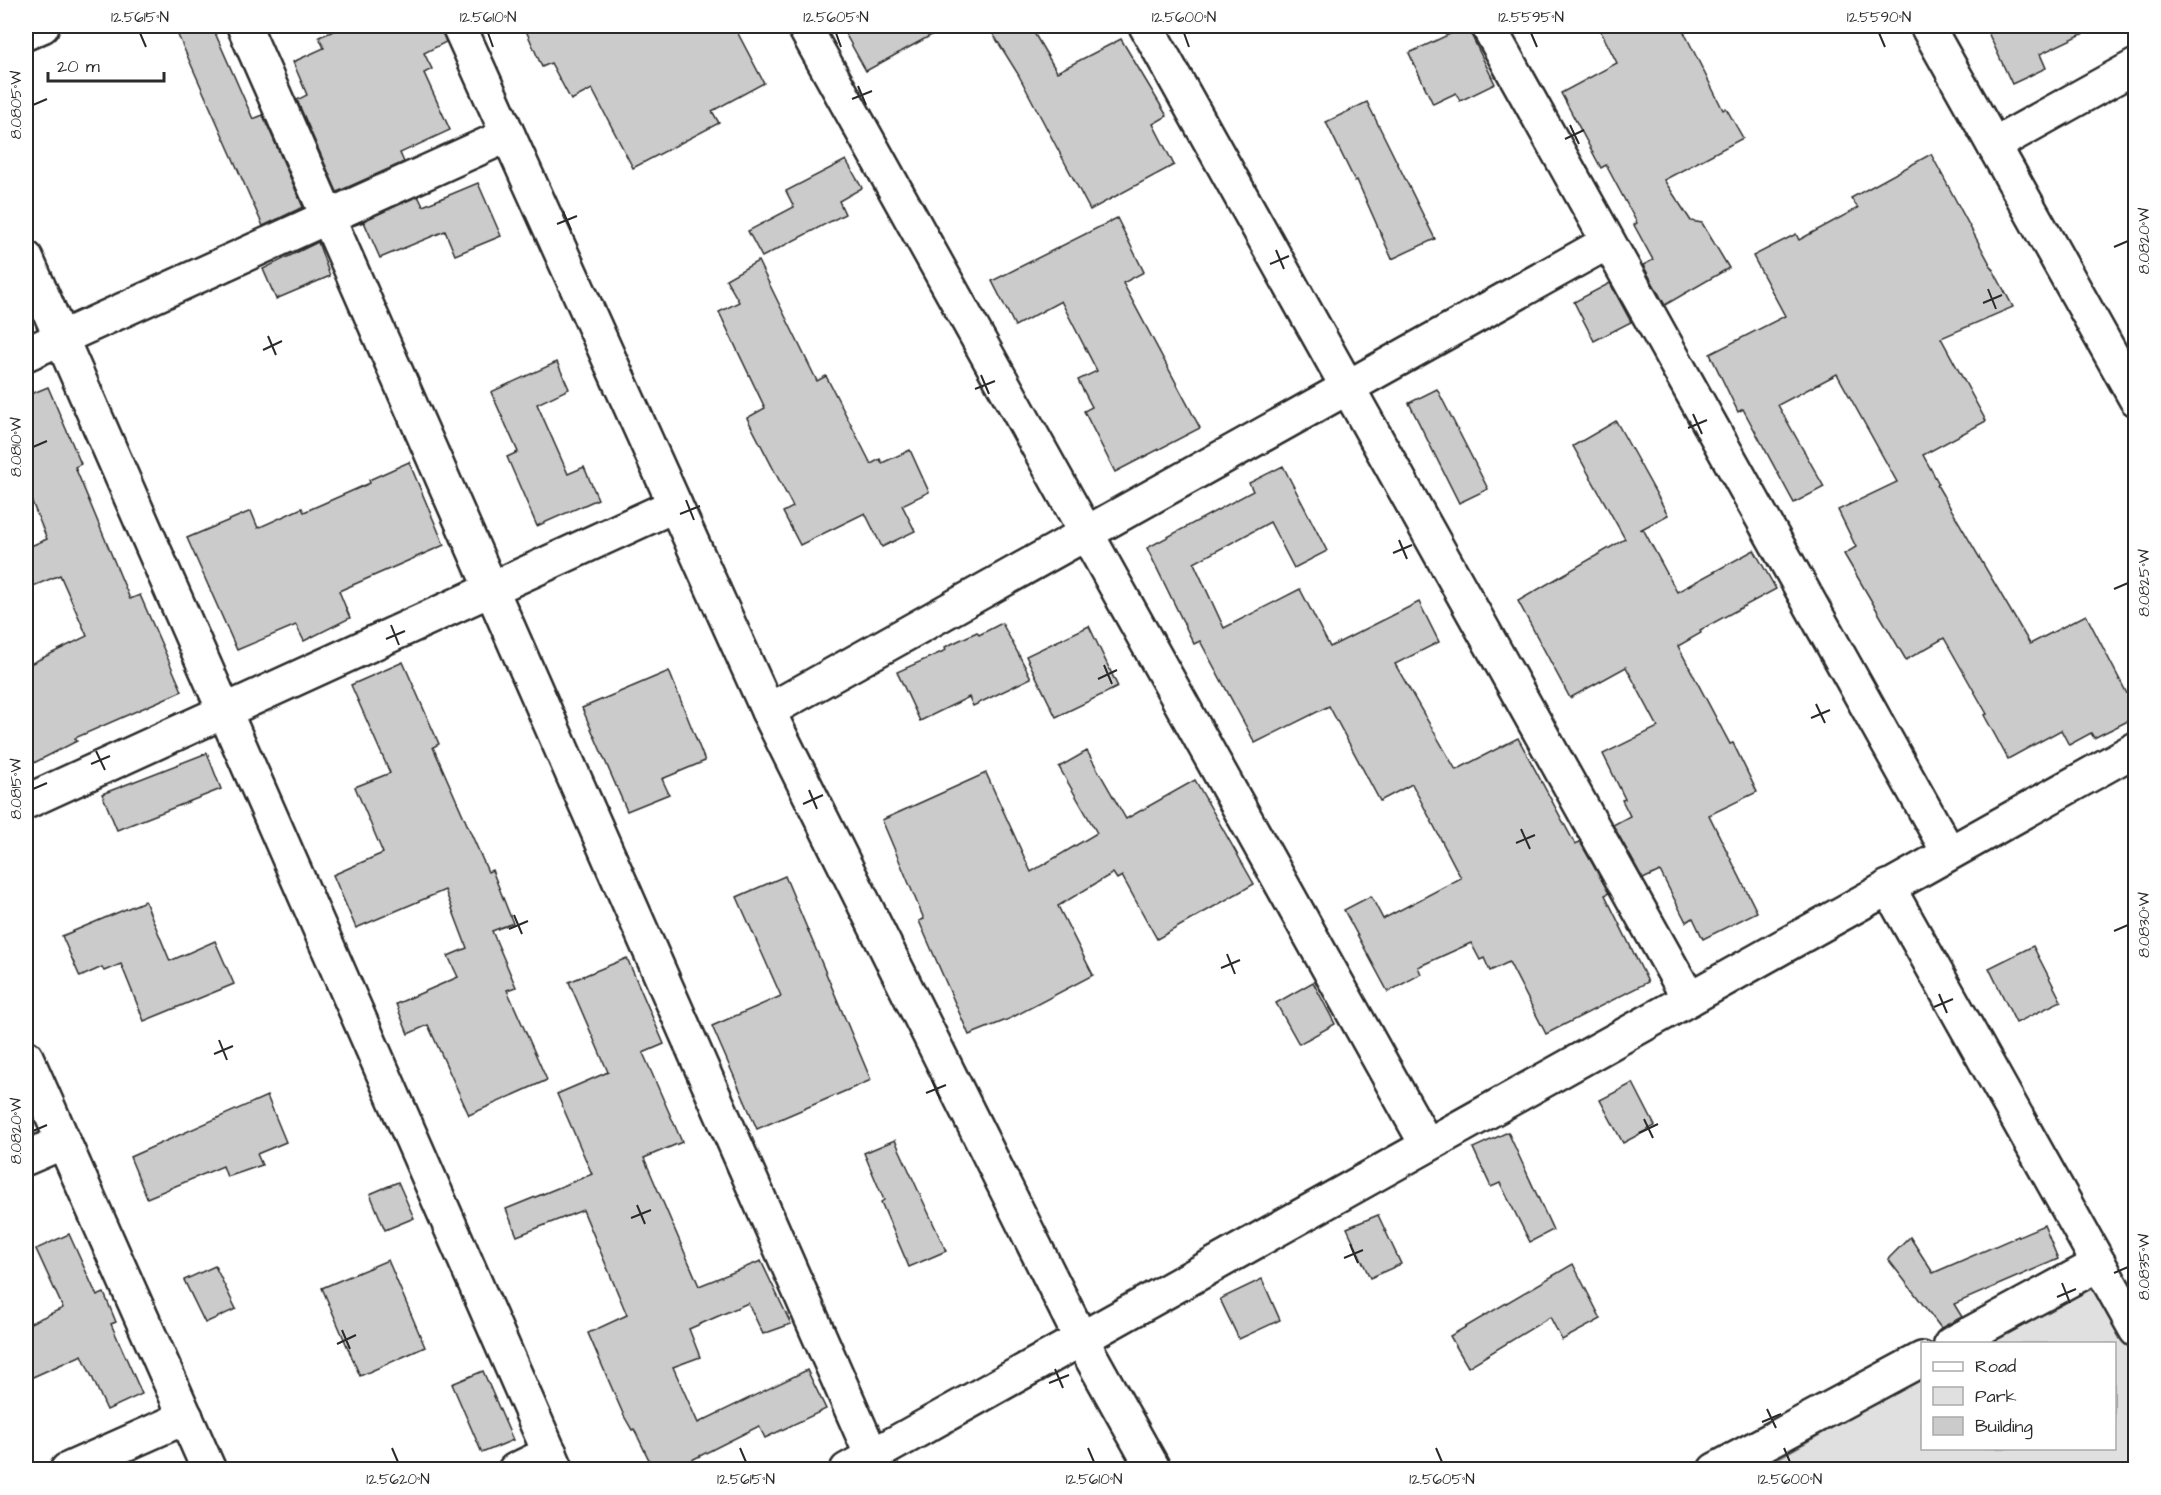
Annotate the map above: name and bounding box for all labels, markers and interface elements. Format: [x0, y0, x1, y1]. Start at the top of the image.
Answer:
text: 12.5615°N [111, 7, 169, 28]
text: 12.5610°N [460, 7, 516, 28]
text: 12.5605°N [803, 7, 869, 28]
text: 12.5600°N [1152, 7, 1216, 28]
text: 12.5595°N [1498, 7, 1564, 28]
text: 12.5590°N [1847, 7, 1911, 28]
scale bar [48, 45, 164, 83]
text: 20 m [57, 54, 100, 79]
text: 8.0805°W [6, 71, 27, 139]
text: 8.0820°W [2134, 208, 2155, 274]
text: 8.0810°W [6, 417, 27, 477]
text: 8.0825°W [2134, 549, 2155, 617]
text: 8.0815°W [6, 759, 27, 819]
text: 8.0830°W [2134, 892, 2155, 958]
text: 8.0820°W [6, 1098, 27, 1164]
text: 8.0835°W [2134, 1234, 2155, 1300]
legend [1921, 1342, 2116, 1450]
text: Road [1975, 1354, 2016, 1379]
text: Park [1975, 1384, 2017, 1409]
text: Building [1975, 1414, 2033, 1440]
text: 12.5620°N [366, 1469, 430, 1490]
text: 12.5615°N [717, 1469, 775, 1490]
text: 12.5610°N [1066, 1469, 1122, 1490]
text: 12.5605°N [1409, 1469, 1475, 1490]
text: 12.5600°N [1758, 1469, 1822, 1490]

